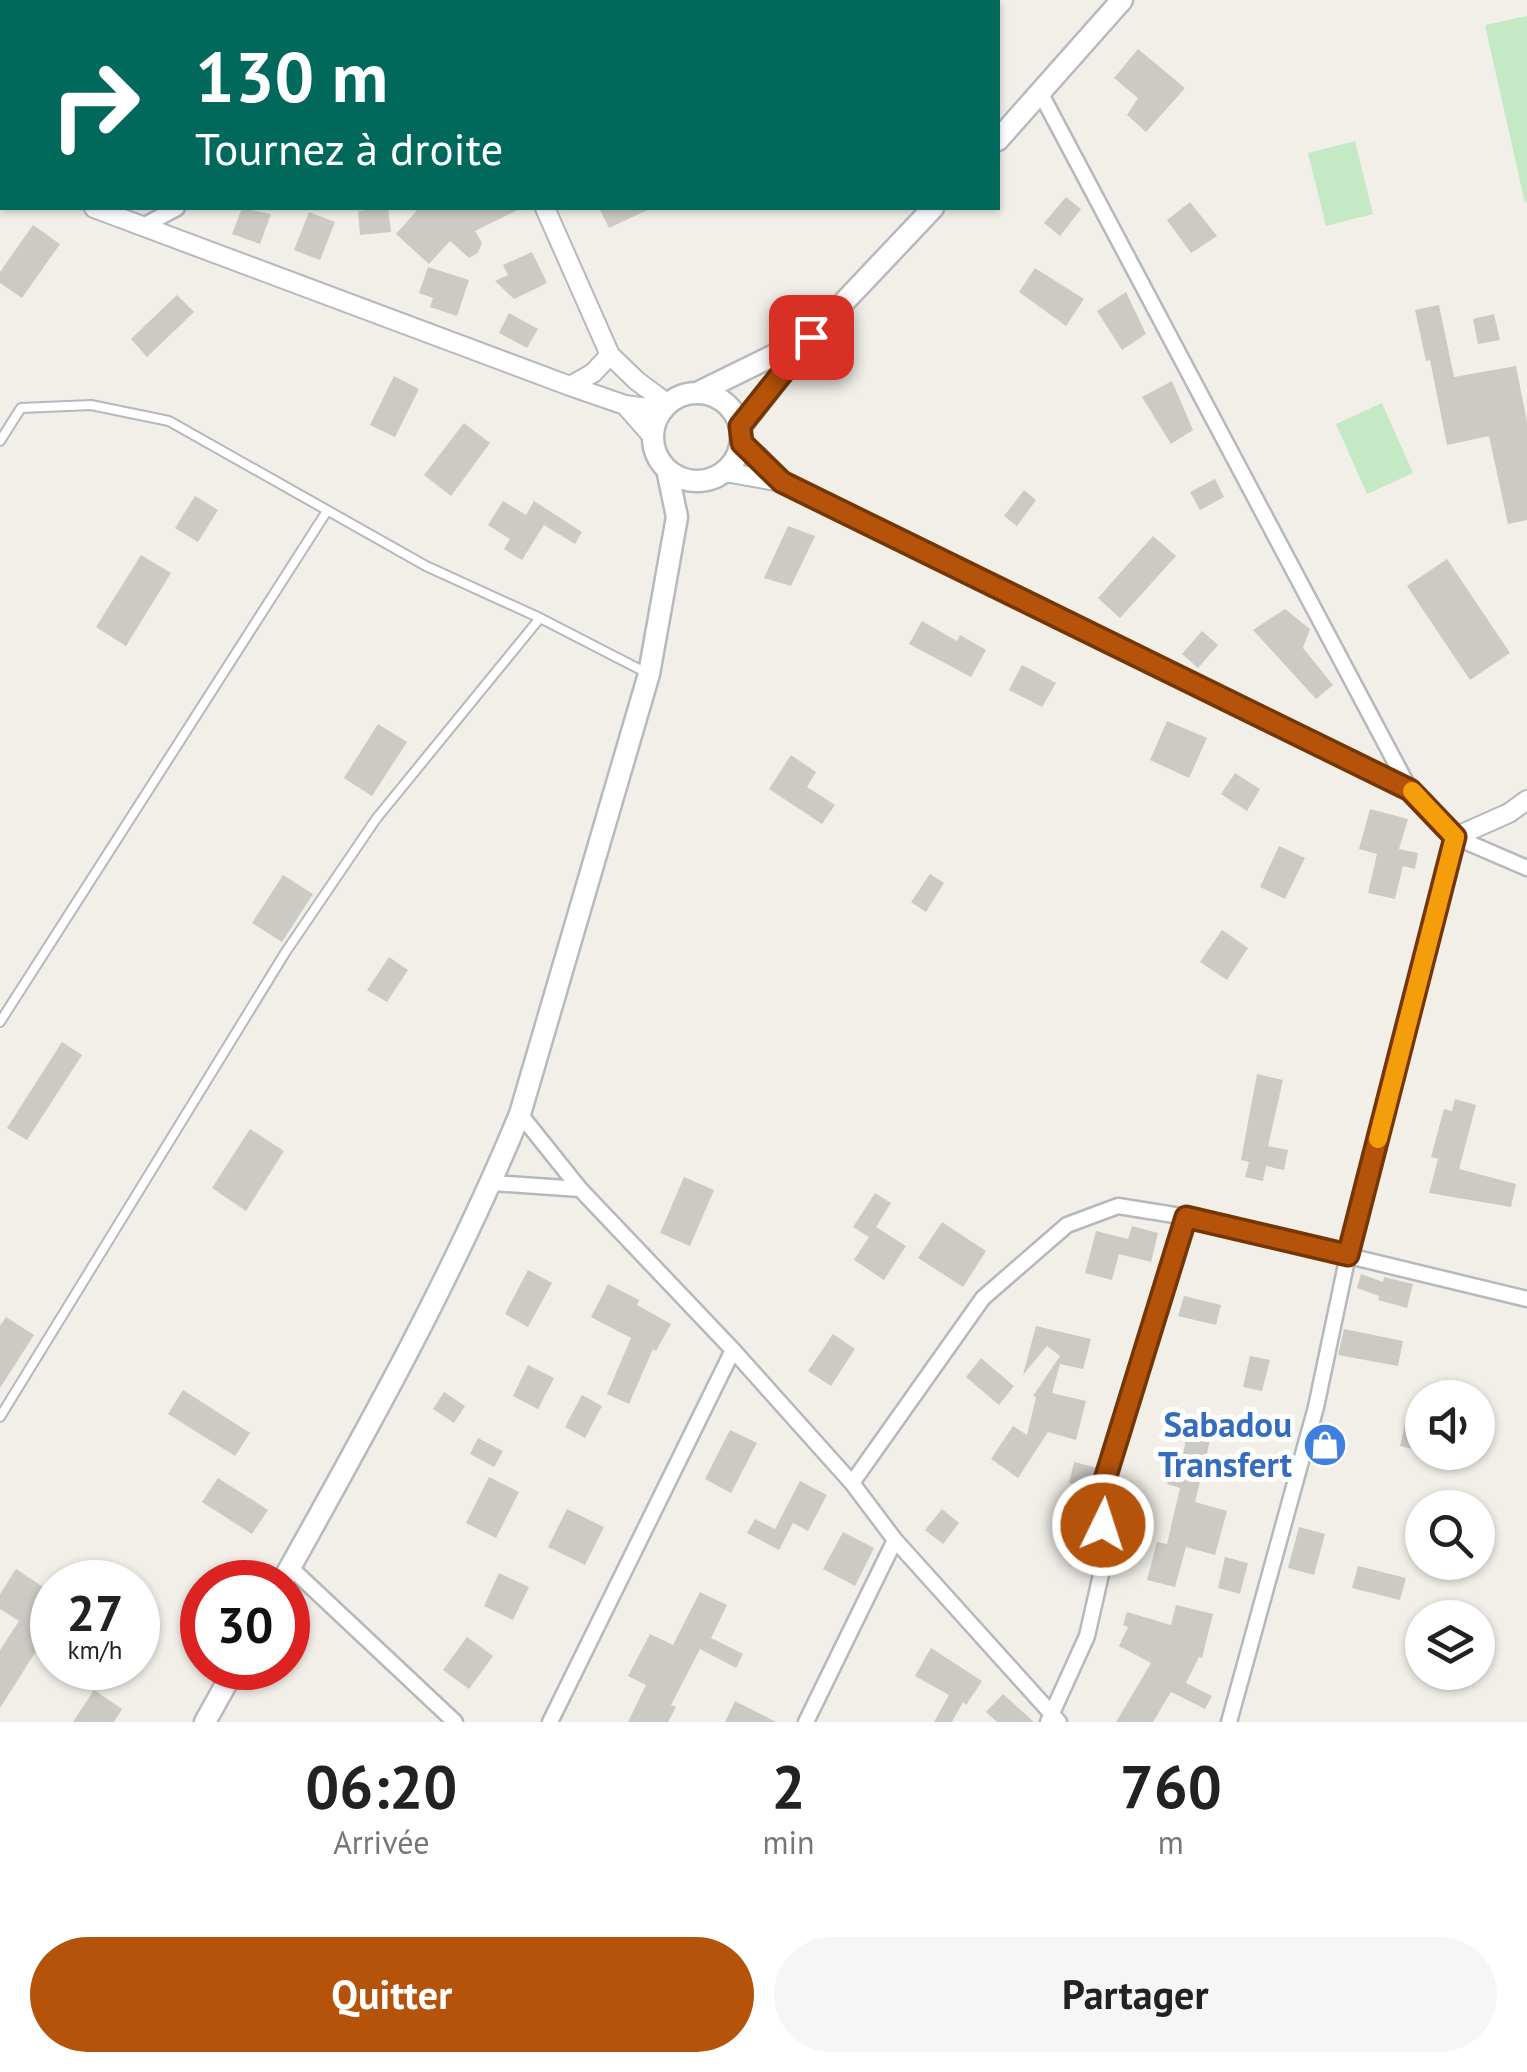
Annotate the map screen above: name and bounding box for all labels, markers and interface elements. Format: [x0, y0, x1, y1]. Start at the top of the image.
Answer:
text: 130 m [195, 31, 388, 121]
icon: right [30, 40, 160, 170]
text: Tournez à droite [195, 119, 503, 177]
pin [769, 295, 854, 380]
icon: arrive [784, 310, 839, 365]
map controls [1405, 1380, 1495, 1690]
button: sound [1405, 1380, 1495, 1470]
place label: Sabadou Transfert [1158, 1401, 1293, 1487]
shop icon: Sabadou Transfert [1302, 1422, 1348, 1468]
position arrow [1051, 1473, 1155, 1577]
button: search [1405, 1490, 1495, 1580]
speed limit sign: 30 [180, 1560, 310, 1690]
text: 27 [67, 1580, 123, 1645]
button: layers [1405, 1600, 1495, 1690]
text: km/h [68, 1634, 122, 1666]
text: 06:20 [305, 1747, 457, 1825]
text: 2 [772, 1747, 806, 1825]
text: 760 [1120, 1747, 1222, 1825]
text: Arrivée [333, 1821, 429, 1863]
text: min [763, 1821, 815, 1863]
text: m [1158, 1821, 1184, 1863]
button: Quitter [30, 1937, 754, 2052]
button: Partager [774, 1937, 1497, 2052]

